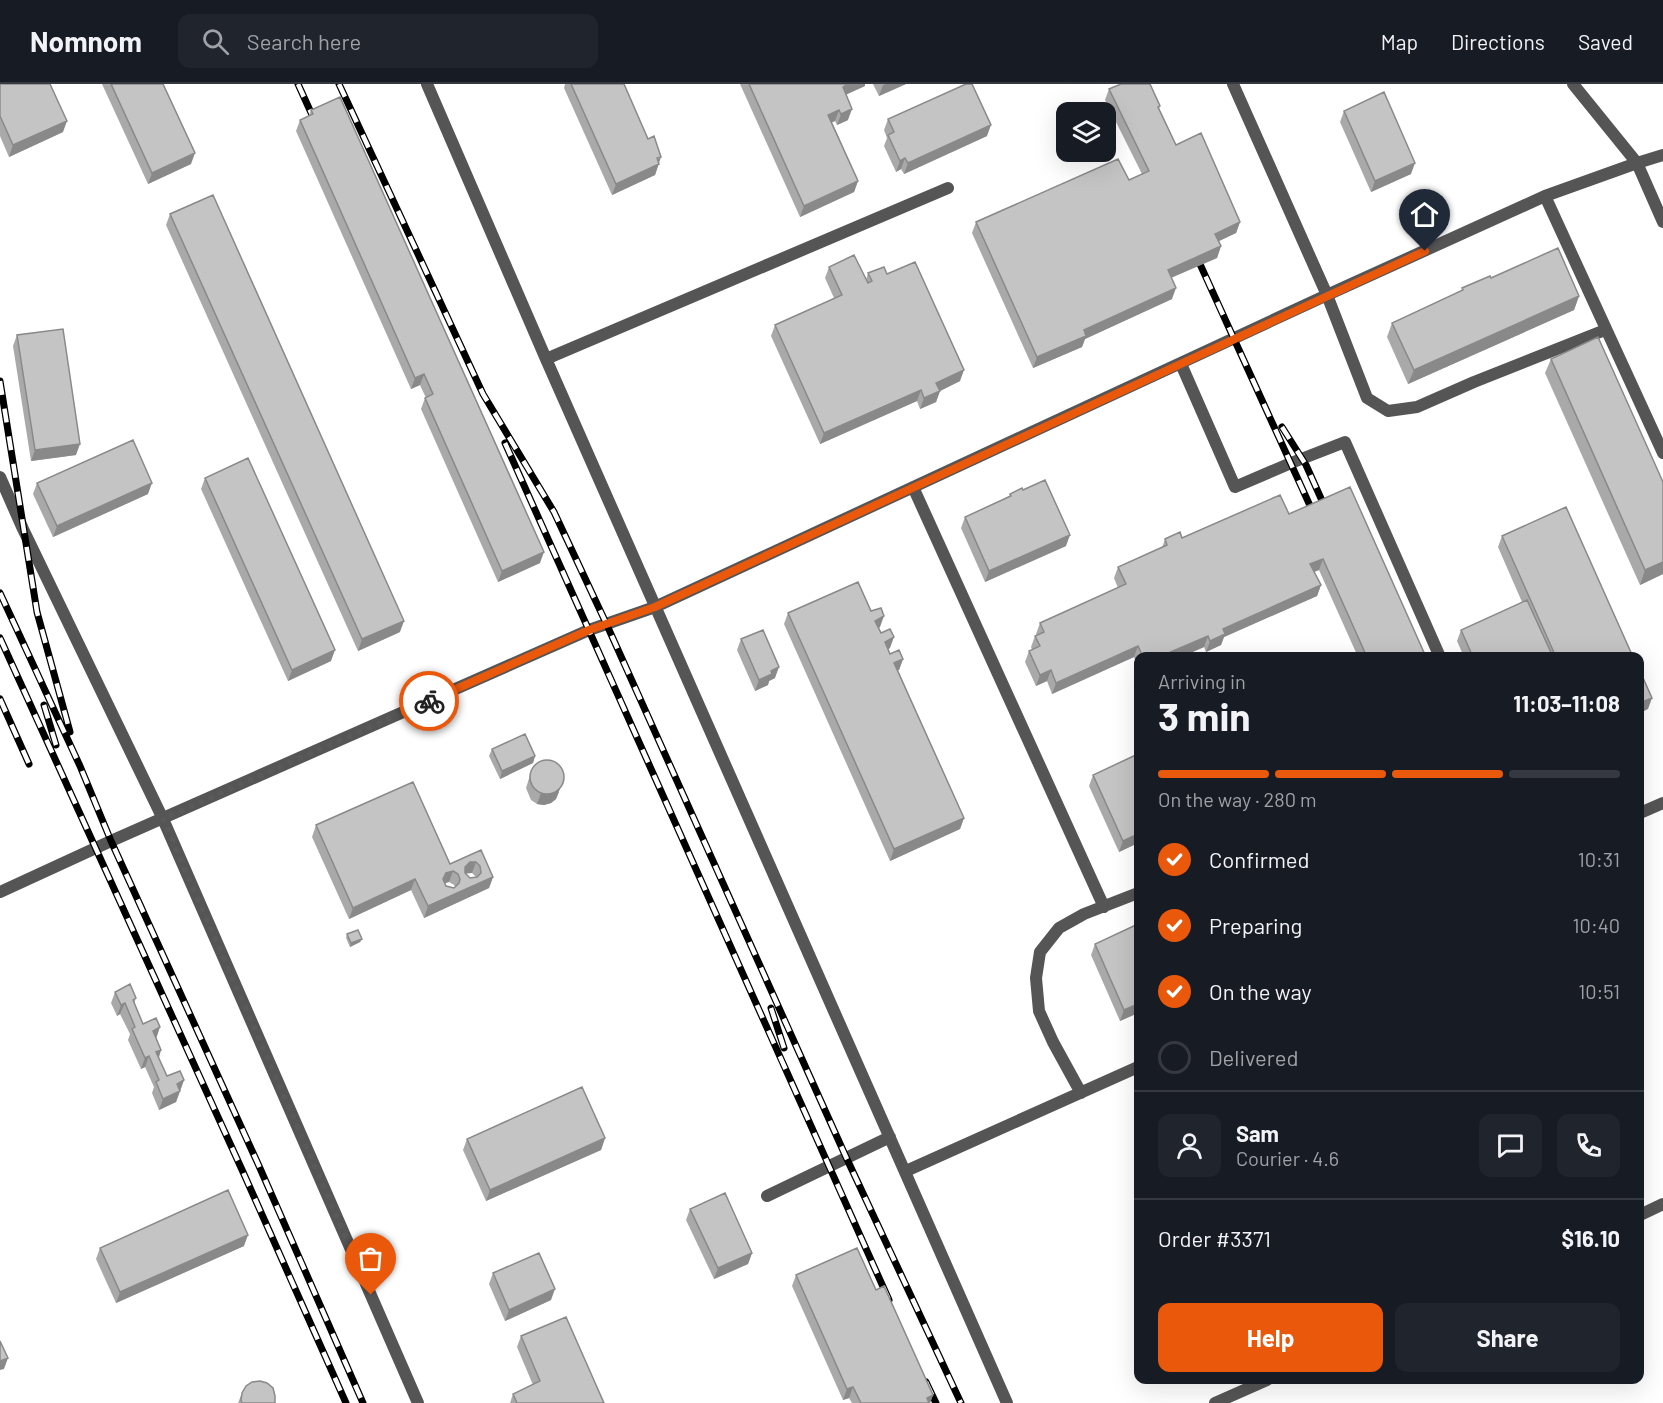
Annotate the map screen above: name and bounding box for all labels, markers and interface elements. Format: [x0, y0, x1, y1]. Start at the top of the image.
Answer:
search box [178, 14, 598, 68]
text: Nomnom [30, 24, 142, 58]
icon: search [199, 25, 232, 58]
text: Search here [247, 28, 361, 54]
text: Map [1381, 29, 1418, 54]
text: Directions [1451, 29, 1545, 54]
text: Saved [1578, 29, 1633, 54]
map controls [1056, 102, 1116, 162]
button: layers [1056, 102, 1116, 162]
pin [1399, 189, 1450, 251]
icon: home [1408, 198, 1441, 231]
text: Arriving in [1158, 669, 1246, 693]
courier [399, 671, 459, 731]
icon: bike [413, 685, 446, 718]
text: 11:03–11:08 [1513, 690, 1620, 716]
text: 3 min [1158, 692, 1251, 739]
text: On the way · 280 m [1158, 787, 1317, 811]
icon: check [1158, 843, 1191, 876]
text: Confirmed [1209, 846, 1309, 872]
text: 10:31 [1578, 847, 1620, 871]
icon: check [1158, 909, 1191, 942]
text: Preparing [1209, 912, 1302, 938]
text: 10:40 [1573, 913, 1620, 937]
icon: check [1158, 975, 1191, 1008]
text: On the way [1209, 978, 1312, 1004]
text: 10:51 [1578, 979, 1620, 1003]
text: Delivered [1209, 1044, 1298, 1070]
button: person [1158, 1114, 1221, 1177]
button: chat [1479, 1114, 1542, 1177]
button: phone [1557, 1114, 1620, 1177]
text: Sam [1236, 1120, 1279, 1146]
text: Courier · 4.6 [1236, 1146, 1339, 1170]
text: Order #3371 [1158, 1225, 1271, 1251]
text: $16.10 [1562, 1225, 1620, 1251]
pin [345, 1233, 396, 1295]
icon: bag [354, 1242, 387, 1275]
button: Help [1158, 1303, 1383, 1372]
button: Share [1395, 1303, 1620, 1372]

